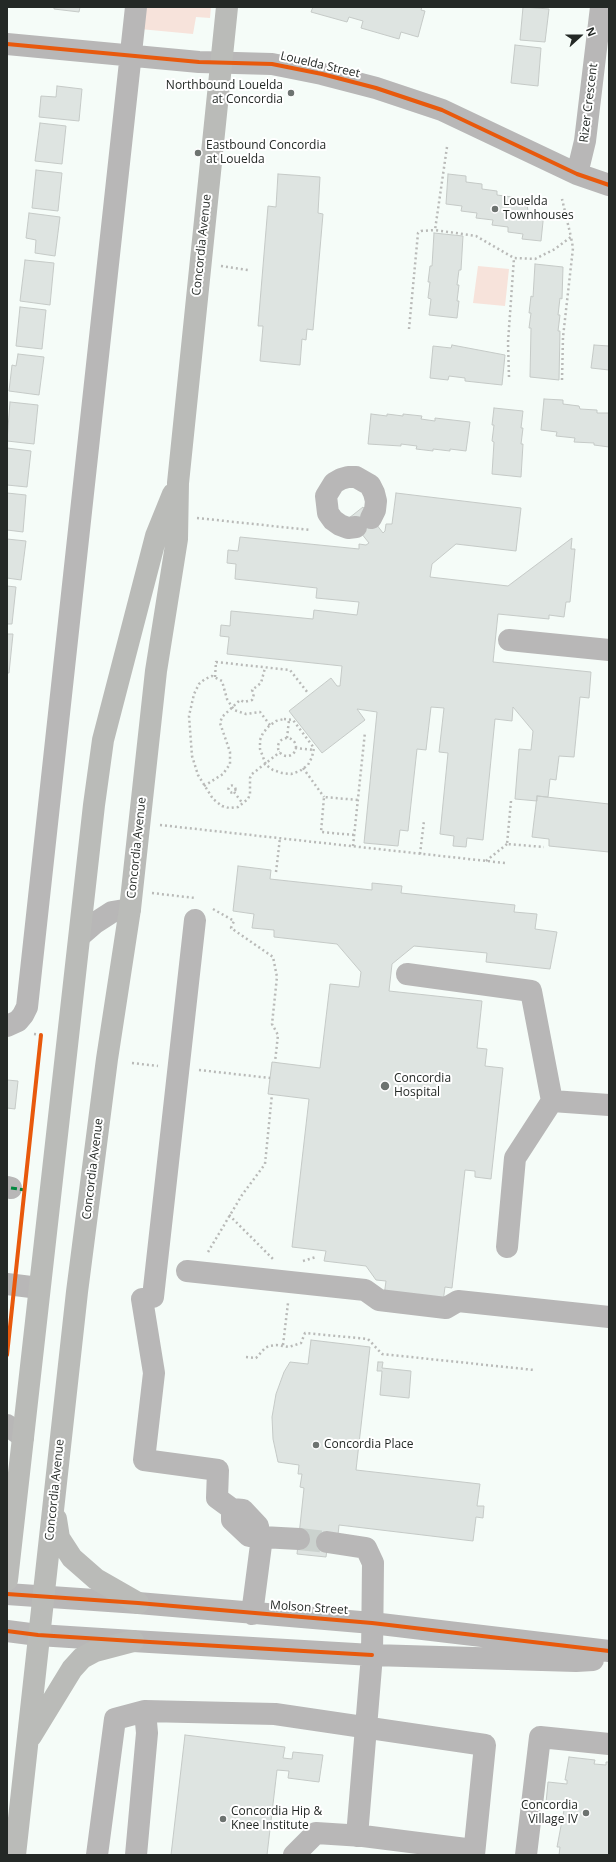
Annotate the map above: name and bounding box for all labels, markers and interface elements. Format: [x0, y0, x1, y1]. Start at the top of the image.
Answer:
north arrow [560, 16, 600, 56]
text: N [583, 25, 600, 38]
street label: Louelda Street [279, 49, 361, 81]
street label: Rizer Crescent [577, 62, 601, 144]
place label: Northbound Louelda at Concordia [166, 79, 283, 107]
marker: Northbound Louelda at Concordia [286, 88, 296, 98]
place label: Eastbound Concordia at Louelda [206, 139, 326, 167]
marker: Eastbound Concordia at Louelda [193, 148, 203, 158]
street label: Concordia Avenue [190, 194, 214, 296]
place label: Louelda Townhouses [503, 195, 574, 223]
marker: Louelda Townhouses [490, 204, 500, 214]
street label: Concordia Avenue [125, 797, 149, 899]
place label: Concordia Hospital [394, 1072, 451, 1100]
marker: Concordia Hospital [379, 1080, 391, 1092]
street label: Concordia Avenue [80, 1118, 106, 1220]
place label: Concordia Place [324, 1438, 414, 1452]
street label: Concordia Avenue [43, 1439, 67, 1541]
marker: Concordia Place [311, 1440, 321, 1450]
street label: Molson Street [270, 1598, 348, 1618]
place label: Concordia Village IV [521, 1799, 578, 1827]
place label: Concordia Hip & Knee Institute [231, 1805, 322, 1833]
marker: Concordia Village IV [581, 1808, 591, 1818]
marker: Concordia Hip & Knee Institute [218, 1814, 228, 1824]

